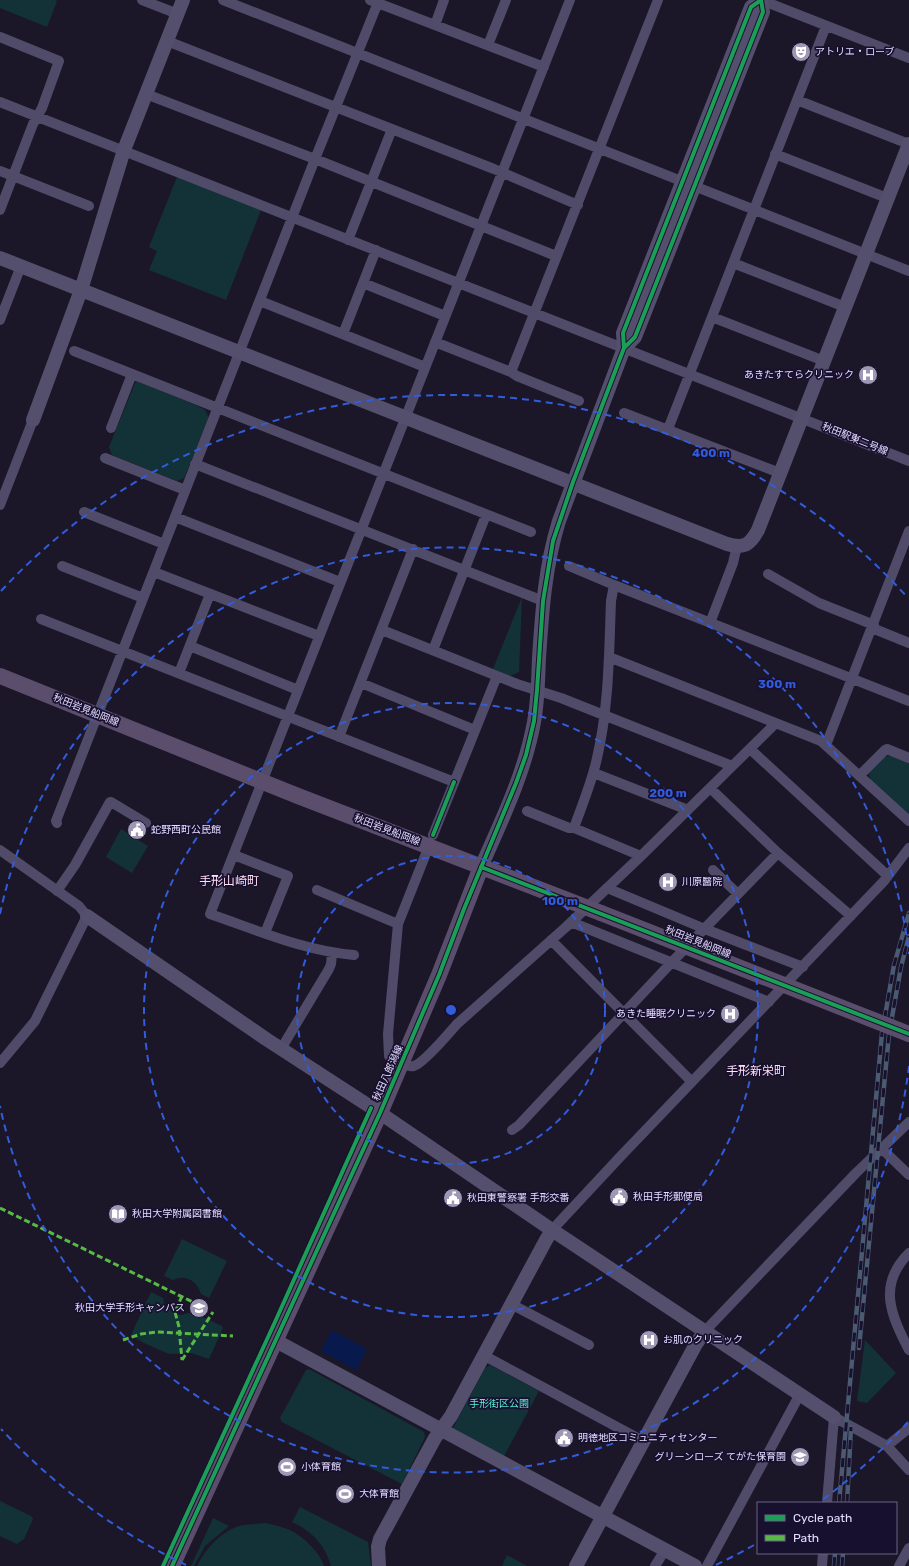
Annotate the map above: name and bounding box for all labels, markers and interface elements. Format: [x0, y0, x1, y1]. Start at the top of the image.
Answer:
theatre icon: アトリエ・ローブ [790, 41, 812, 63]
place label: アトリエ・ローブ [815, 46, 894, 58]
hospital icon: あきたすてらクリニック [857, 364, 879, 386]
place label: あきたすてらクリニック [744, 369, 854, 381]
street label: 秋田駅東二号線 [820, 420, 890, 458]
text: 400 m [692, 446, 730, 460]
text: 300 m [758, 677, 796, 691]
street label: 秋田岩見船岡線 [51, 691, 121, 729]
text: 200 m [649, 786, 687, 800]
street label: 秋田岩見船岡線 [352, 812, 422, 848]
public building icon: 蛇野西町公民館 [126, 819, 148, 841]
place label: 蛇野西町公民館 [151, 824, 221, 836]
hospital icon: 川原醫院 [657, 871, 679, 893]
district label: 手形山崎町 [199, 874, 259, 888]
place label: 川原醫院 [682, 876, 722, 888]
text: 100 m [542, 894, 578, 908]
street label: 秋田岩見船岡線 [663, 923, 733, 961]
centre of rings [444, 1003, 458, 1017]
hospital icon: あきた睡眠クリニック [719, 1003, 741, 1025]
place label: あきた睡眠クリニック [616, 1008, 716, 1020]
street label: 秋田八郎潟線 [370, 1043, 406, 1103]
district label: 手形新栄町 [726, 1064, 786, 1078]
public building icon: 秋田手形郵便局 [608, 1186, 630, 1208]
public building icon: 秋田東警察署 手形交番 [442, 1187, 464, 1209]
place label: 秋田手形郵便局 [633, 1191, 703, 1203]
place label: 秋田東警察署 手形交番 [467, 1192, 569, 1204]
library icon: 秋田大学附属図書館 [107, 1203, 129, 1225]
place label: 秋田大学附属図書館 [132, 1208, 222, 1220]
school or university icon: 秋田大学手形キャンパス [188, 1297, 210, 1319]
place label: 秋田大学手形キャンパス [75, 1302, 185, 1314]
hospital icon: お肌のクリニック [638, 1329, 660, 1351]
place label: お肌のクリニック [663, 1334, 743, 1346]
park label: 手形街区公園 [469, 1398, 529, 1410]
public building icon: 明徳地区コミュニティセンター [553, 1427, 575, 1449]
place label: 明徳地区コミュニティセンター [578, 1432, 717, 1444]
school or university icon: グリーンローズ てがた保育園 [789, 1446, 811, 1468]
place label: グリーンローズ てがた保育園 [655, 1451, 786, 1463]
sports icon: 小体育館 [276, 1456, 298, 1478]
place label: 小体育館 [301, 1461, 341, 1473]
sports icon: 大体育館 [334, 1483, 356, 1505]
place label: 大体育館 [359, 1488, 399, 1500]
legend [757, 1502, 897, 1554]
text: Cycle path [793, 1511, 852, 1525]
text: Path [793, 1531, 819, 1545]

